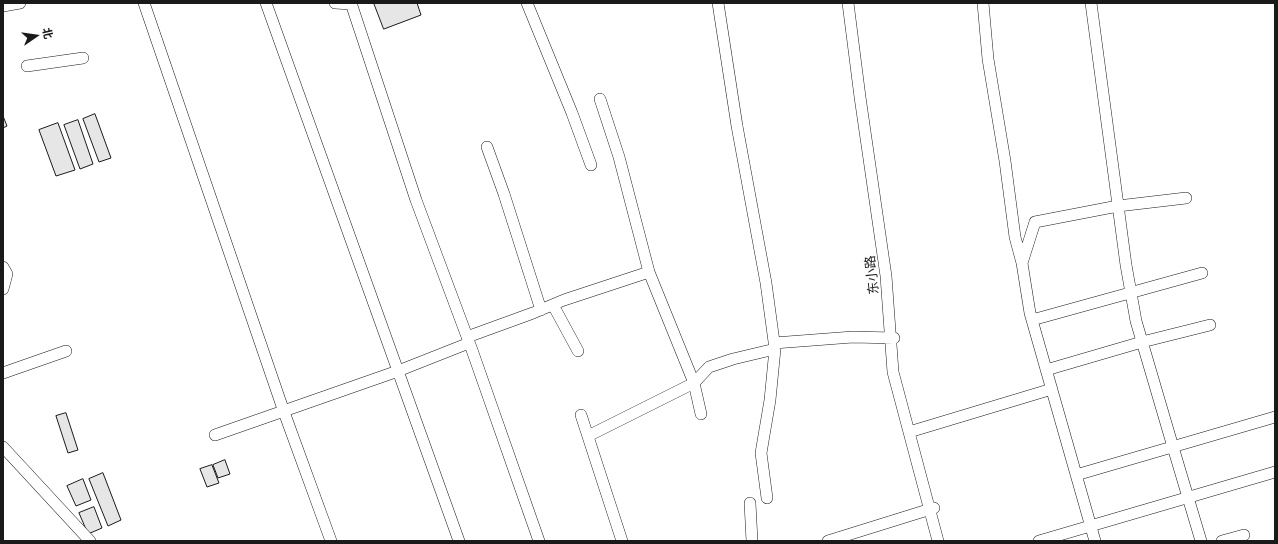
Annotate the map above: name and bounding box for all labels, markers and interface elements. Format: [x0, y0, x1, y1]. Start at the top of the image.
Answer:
north arrow [16, 16, 56, 56]
text: 北 [41, 26, 56, 40]
street label: 东小路 [862, 255, 882, 295]

